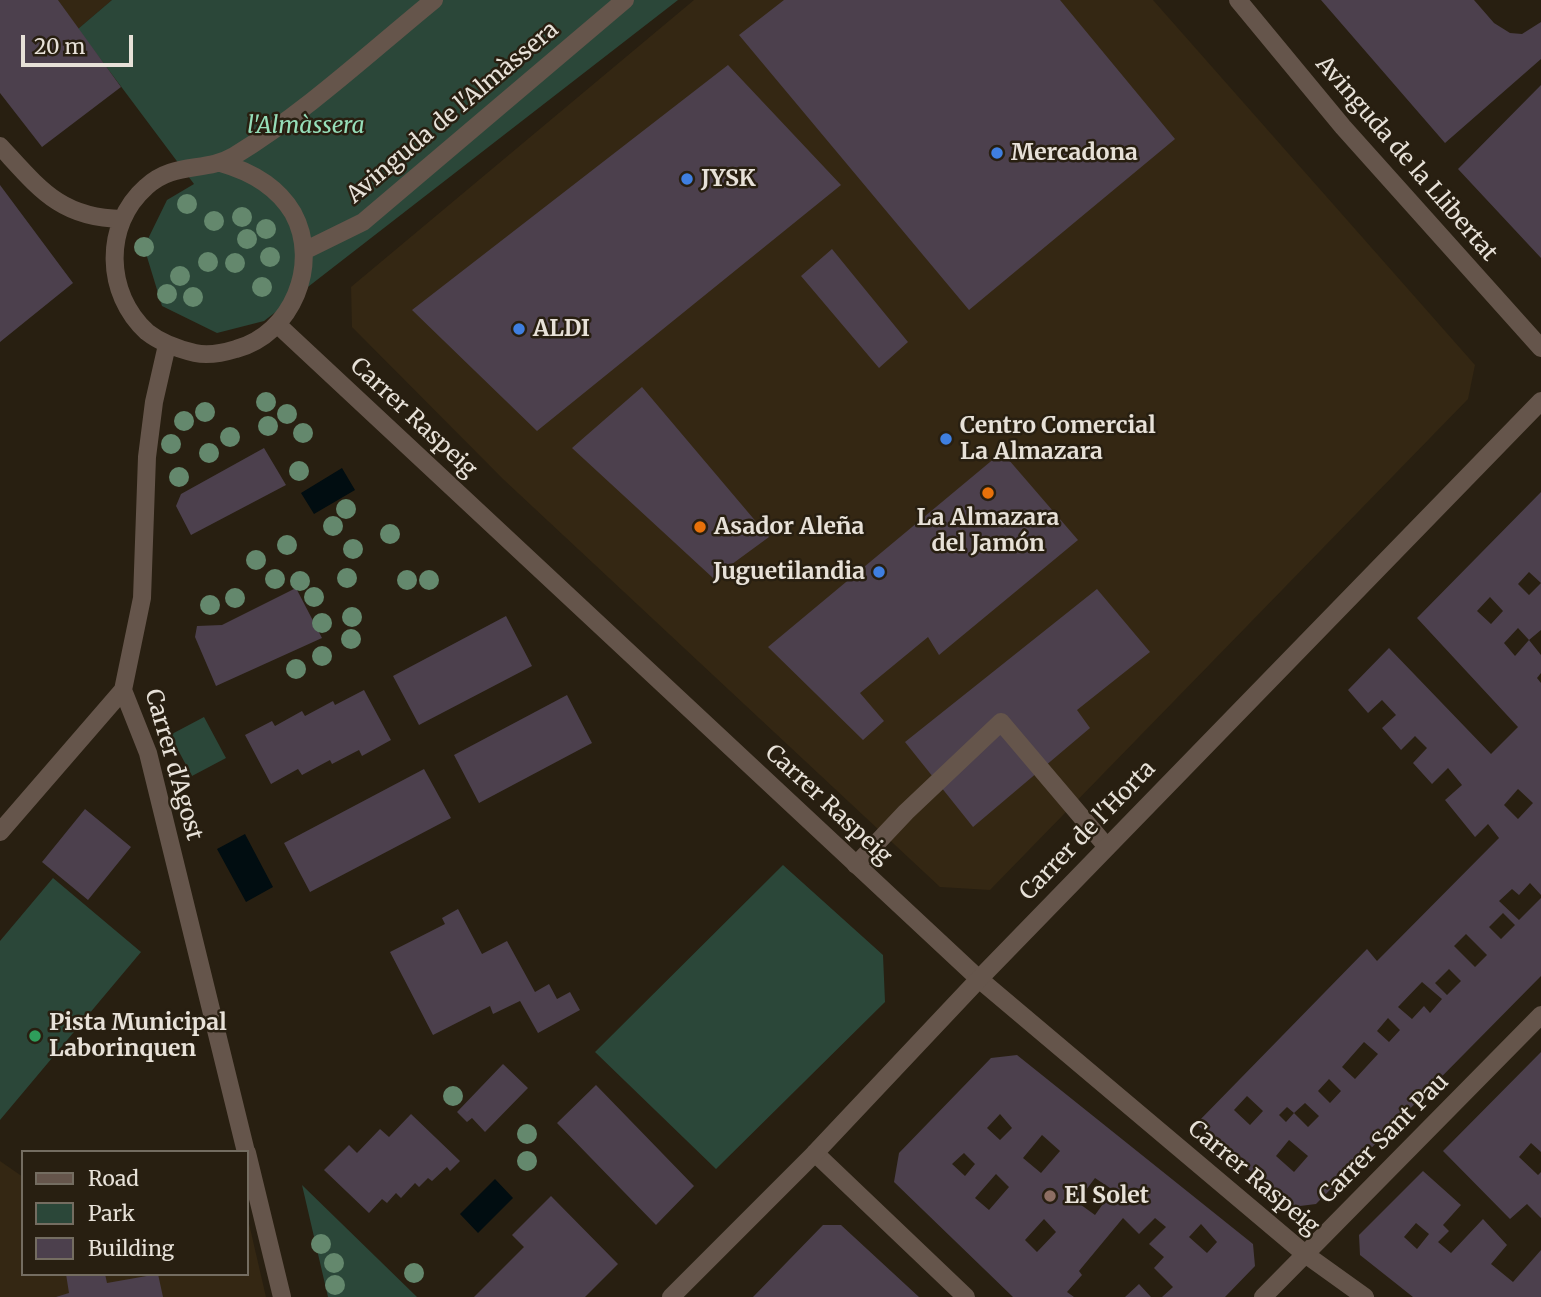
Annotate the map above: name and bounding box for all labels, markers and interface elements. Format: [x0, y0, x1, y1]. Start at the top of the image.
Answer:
street label: Avinguda de l'Almàssera [342, 16, 564, 210]
scale bar [24, 21, 136, 65]
text: 20 m [34, 33, 85, 60]
street label: Avinguda de la Llibertat [1309, 51, 1503, 267]
park label: l'Almàssera [247, 112, 365, 140]
place label: Mercadona [1011, 139, 1138, 167]
marker: Mercadona [989, 145, 1005, 161]
place label: JYSK [701, 165, 756, 193]
marker: JYSK [679, 171, 695, 187]
place label: ALDI [533, 315, 590, 343]
marker: ALDI [511, 321, 527, 337]
street label: Carrer Raspeig [344, 352, 482, 484]
place label: Centro Comercial La Almazara [960, 412, 1156, 466]
marker: Centro Comercial La Almazara [938, 431, 954, 447]
marker: La Almazara del Jamón [980, 485, 996, 501]
place label: La Almazara del Jamón [917, 504, 1059, 558]
place label: Asador Aleña [714, 513, 864, 541]
marker: Asador Aleña [692, 519, 708, 535]
place label: Juguetilandia [713, 558, 865, 586]
marker: Juguetilandia [871, 564, 887, 580]
street label: Carrer d'Agost [138, 686, 208, 844]
street label: Carrer Raspeig [759, 739, 897, 871]
street label: Carrer de l'Horta [1014, 756, 1162, 906]
place label: Pista Municipal Laborinquen [49, 1009, 227, 1063]
marker: Pista Municipal Laborinquen [27, 1028, 43, 1044]
street label: Carrer Sant Pau [1313, 1068, 1455, 1210]
street label: Carrer Raspeig [1182, 1115, 1324, 1241]
legend [21, 1150, 248, 1276]
text: Road [88, 1165, 139, 1192]
place label: El Solet [1064, 1182, 1149, 1210]
marker: El Solet [1042, 1188, 1058, 1204]
text: Park [88, 1200, 135, 1227]
text: Building [88, 1235, 174, 1262]

